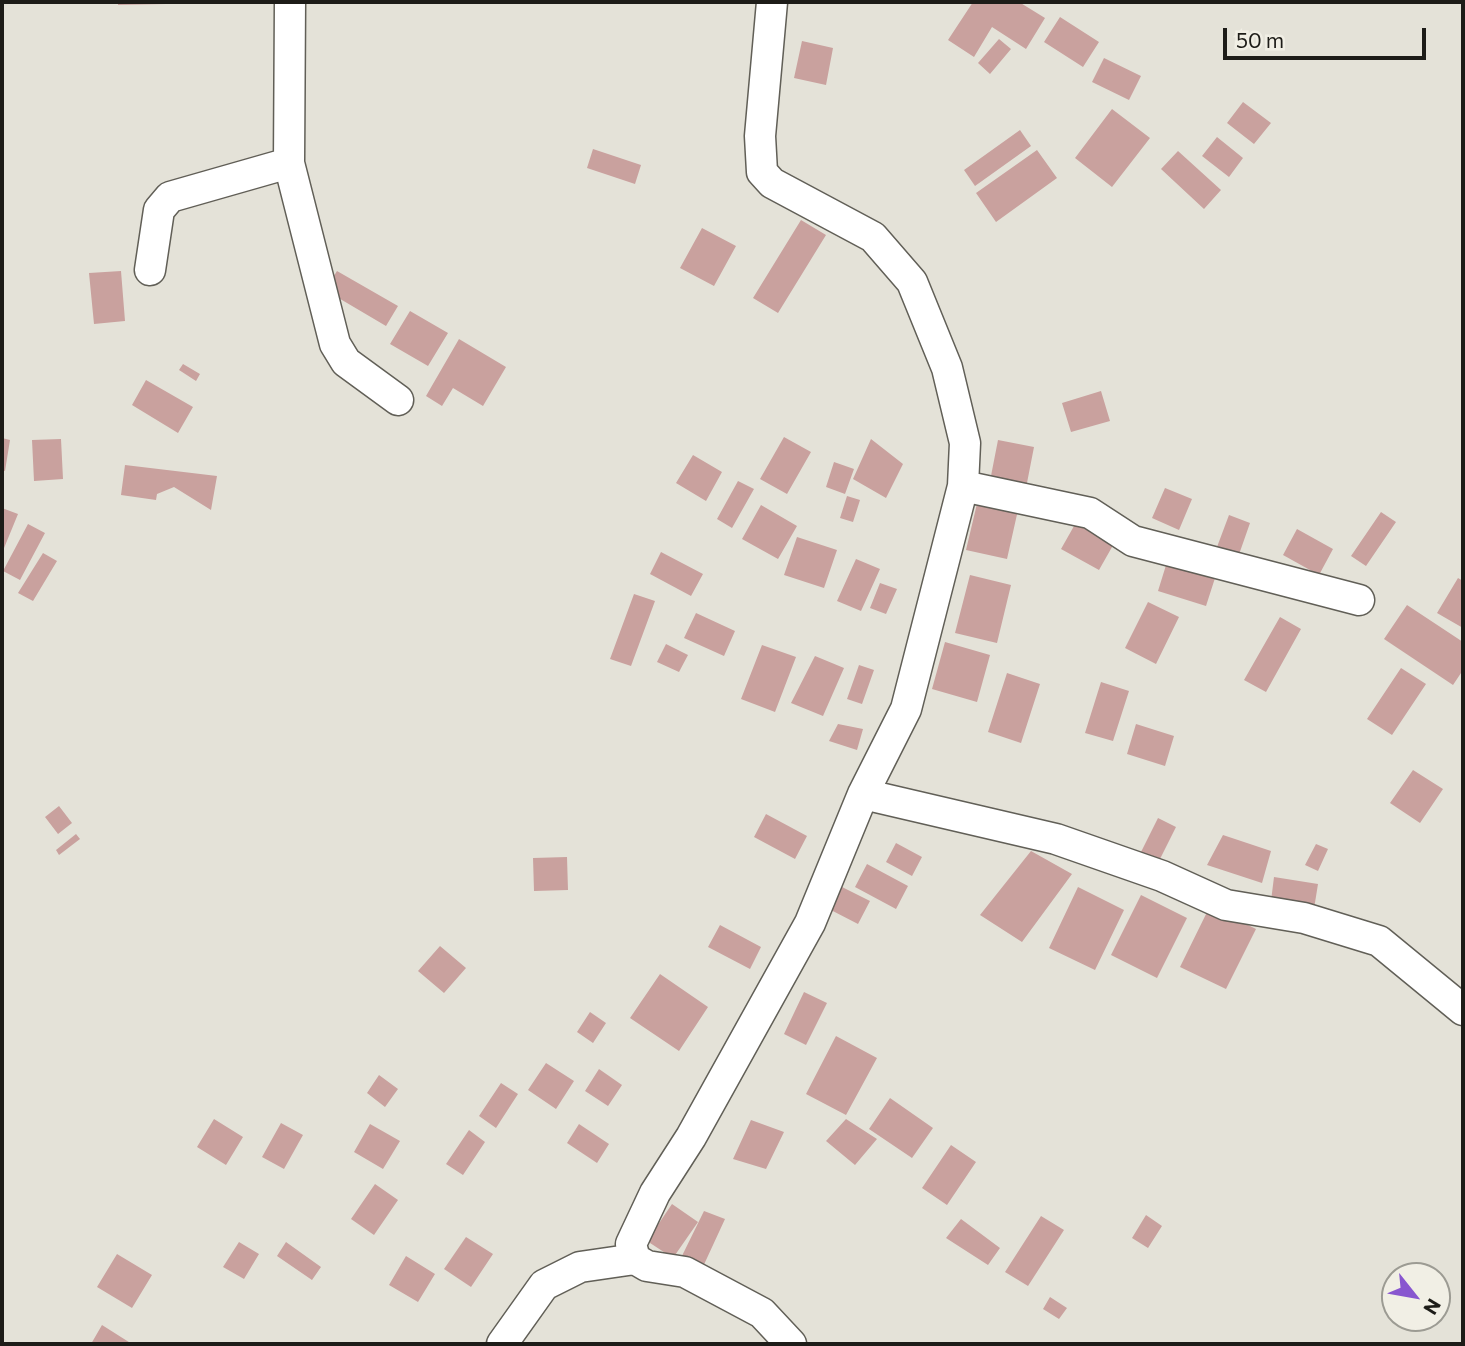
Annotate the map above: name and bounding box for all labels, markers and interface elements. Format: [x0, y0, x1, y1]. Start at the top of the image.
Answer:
scale bar [1227, 14, 1430, 58]
text: 50 m [1236, 27, 1284, 52]
north arrow [1381, 1262, 1451, 1332]
text: N [1419, 1295, 1446, 1319]

